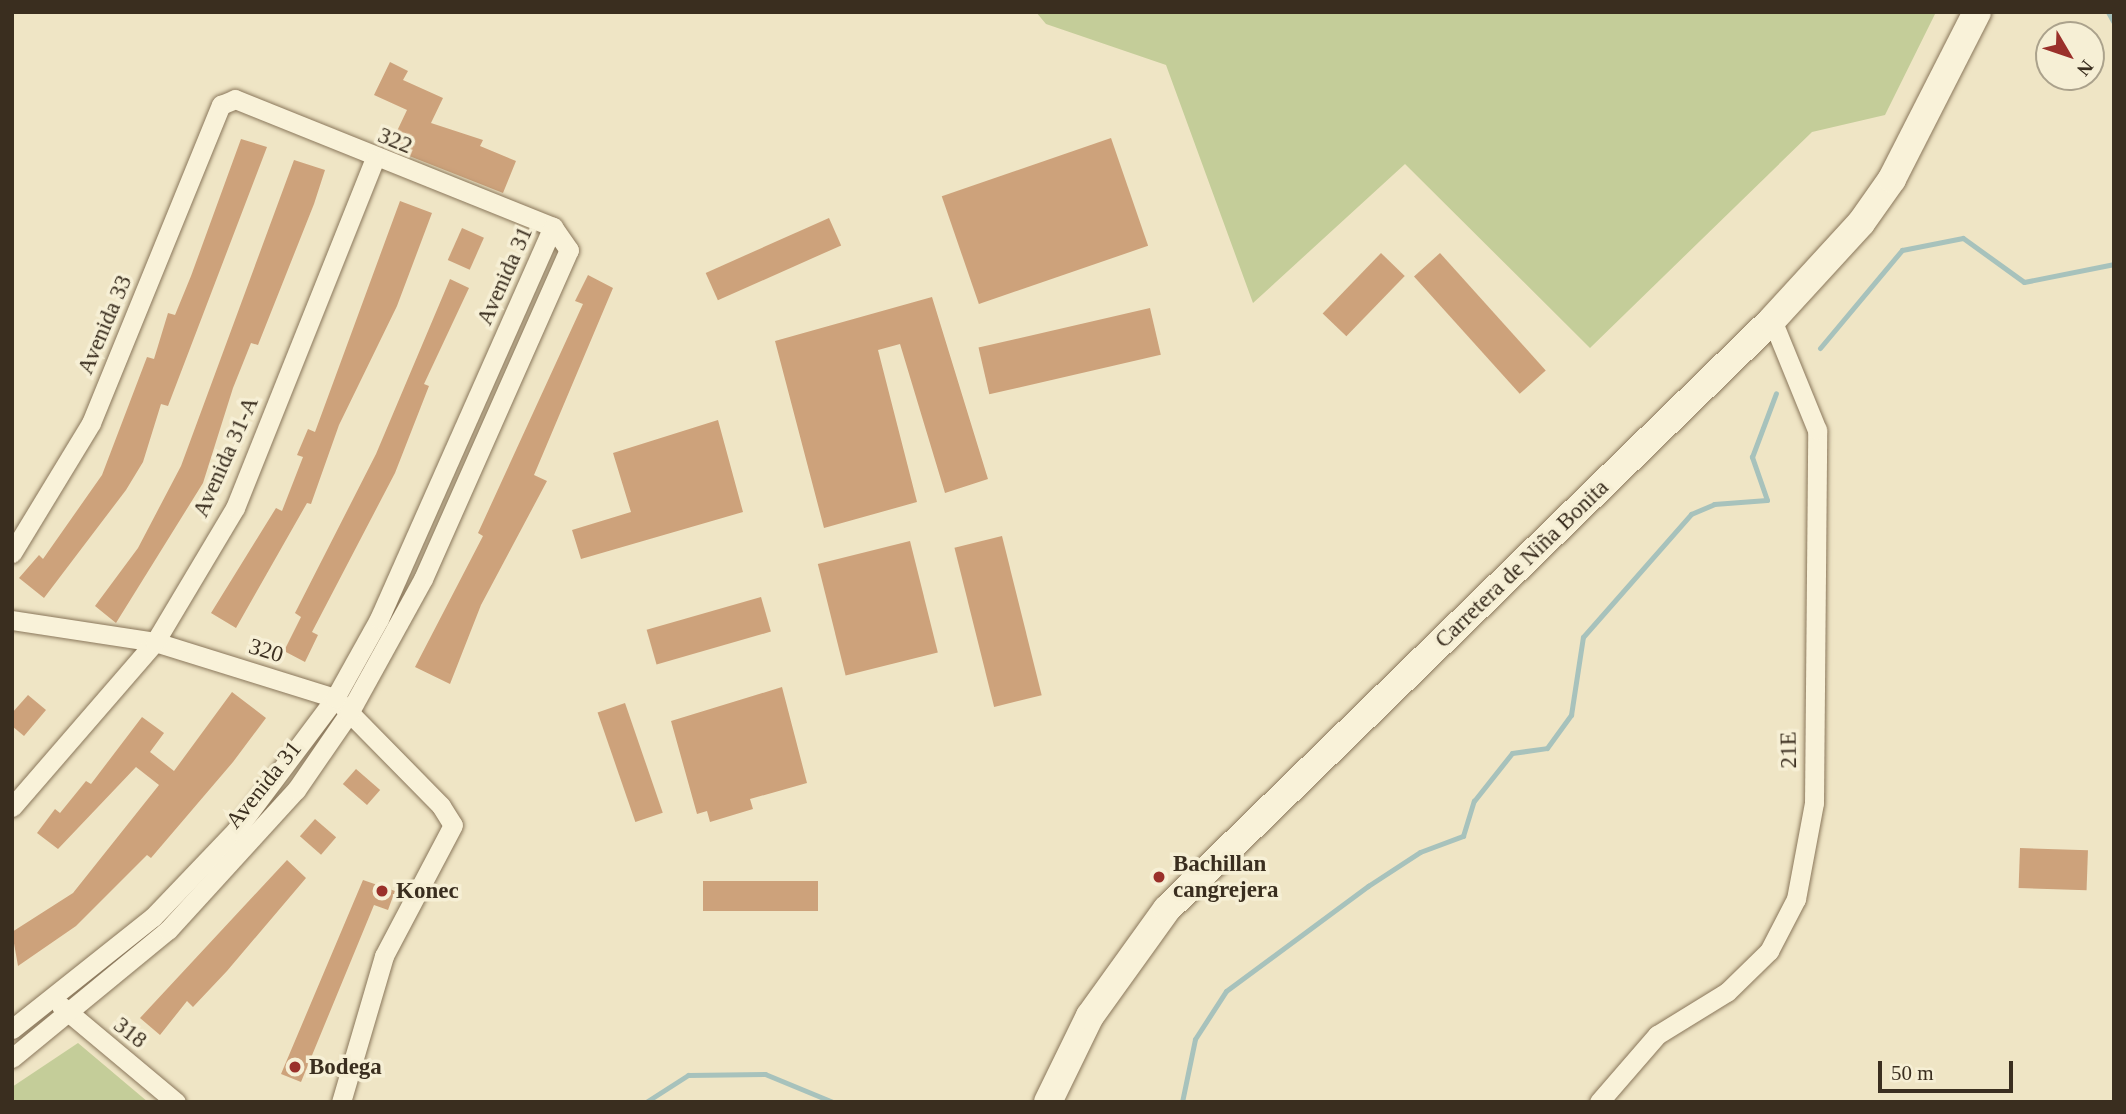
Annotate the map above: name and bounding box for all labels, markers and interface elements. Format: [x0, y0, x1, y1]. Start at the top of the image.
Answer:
north arrow [2035, 21, 2105, 91]
text: N [2073, 56, 2098, 80]
street label: 322 [374, 122, 416, 160]
street label: Avenida 31 [471, 222, 539, 330]
street label: Avenida 33 [72, 271, 138, 379]
street label: Avenida 31-A [187, 392, 265, 522]
street label: Carretera de Niña Bonita [1429, 474, 1615, 654]
street label: 320 [245, 633, 287, 669]
street label: 21E [1775, 731, 1803, 769]
street label: Avenida 31 [220, 736, 308, 834]
place label: Bachillan cangrejera [1173, 850, 1279, 904]
marker: Bachillan cangrejera [1151, 869, 1167, 885]
place label: Konec [396, 877, 459, 905]
marker: Konec [374, 883, 390, 899]
street label: 318 [108, 1012, 152, 1054]
scale bar [1881, 1048, 2016, 1092]
place label: Bodega [309, 1053, 382, 1081]
marker: Bodega [287, 1059, 303, 1075]
text: 50 m [1891, 1061, 1934, 1085]

